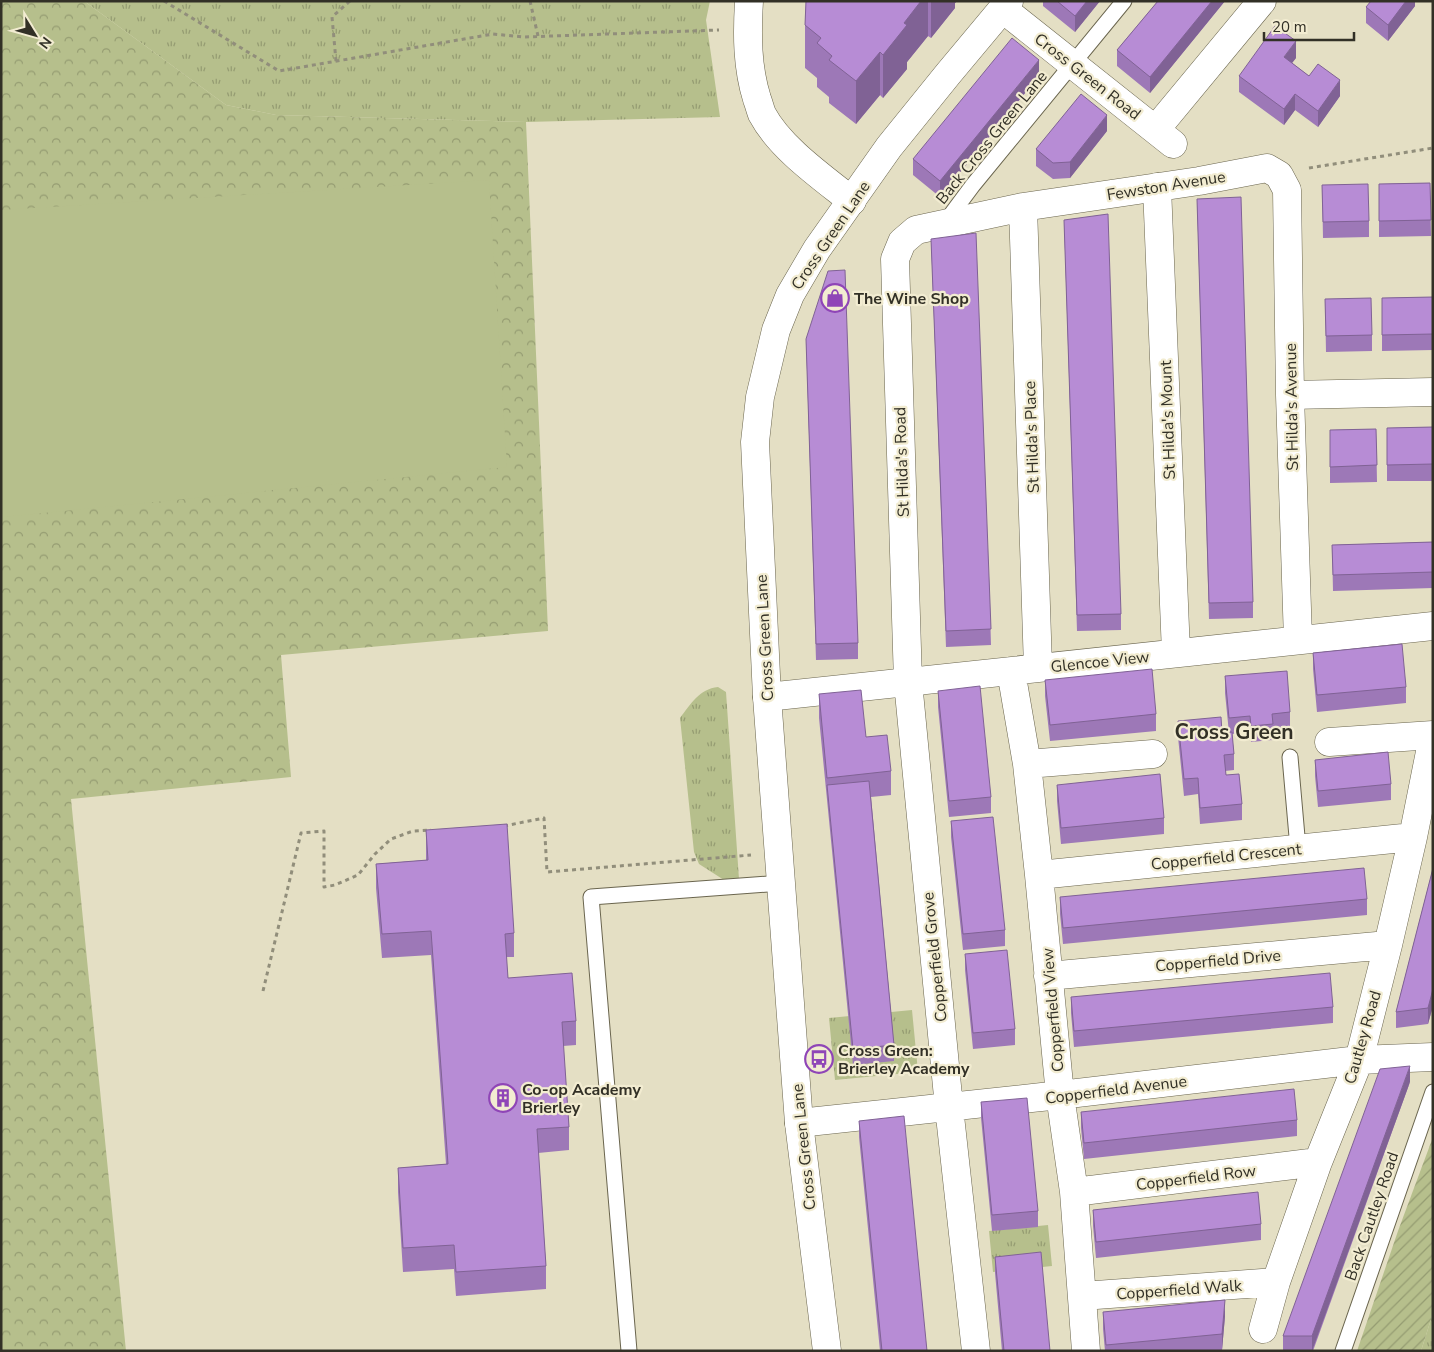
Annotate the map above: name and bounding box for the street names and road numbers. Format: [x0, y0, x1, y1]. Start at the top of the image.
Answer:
street label: Cross Green Road [1030, 28, 1145, 125]
street label: Back Cross Green Lane [931, 66, 1053, 209]
street label: Fewston Avenue [1105, 166, 1227, 206]
street label: Cross Green Lane [786, 177, 875, 294]
street label: St Hilda's Avenue [1280, 343, 1304, 471]
street label: St Hilda's Mount [1155, 359, 1181, 480]
street label: St Hilda's Place [1019, 380, 1045, 493]
street label: St Hilda's Road [889, 406, 915, 518]
street label: Cross Green Lane [751, 574, 779, 702]
street label: Glencoe View [1050, 646, 1151, 678]
street label: Copperfield Crescent [1150, 838, 1303, 876]
street label: Copperfield Grove [917, 891, 953, 1023]
street label: Copperfield Drive [1154, 945, 1282, 977]
street label: Copperfield View [1037, 946, 1069, 1073]
street label: Cautley Road [1339, 988, 1387, 1087]
street label: Copperfield Avenue [1044, 1070, 1188, 1110]
street label: Cross Green Lane [786, 1083, 822, 1211]
street label: Back Cautley Road [1340, 1149, 1404, 1284]
street label: Copperfield Row [1135, 1160, 1258, 1196]
street label: Copperfield Walk [1116, 1275, 1244, 1305]

